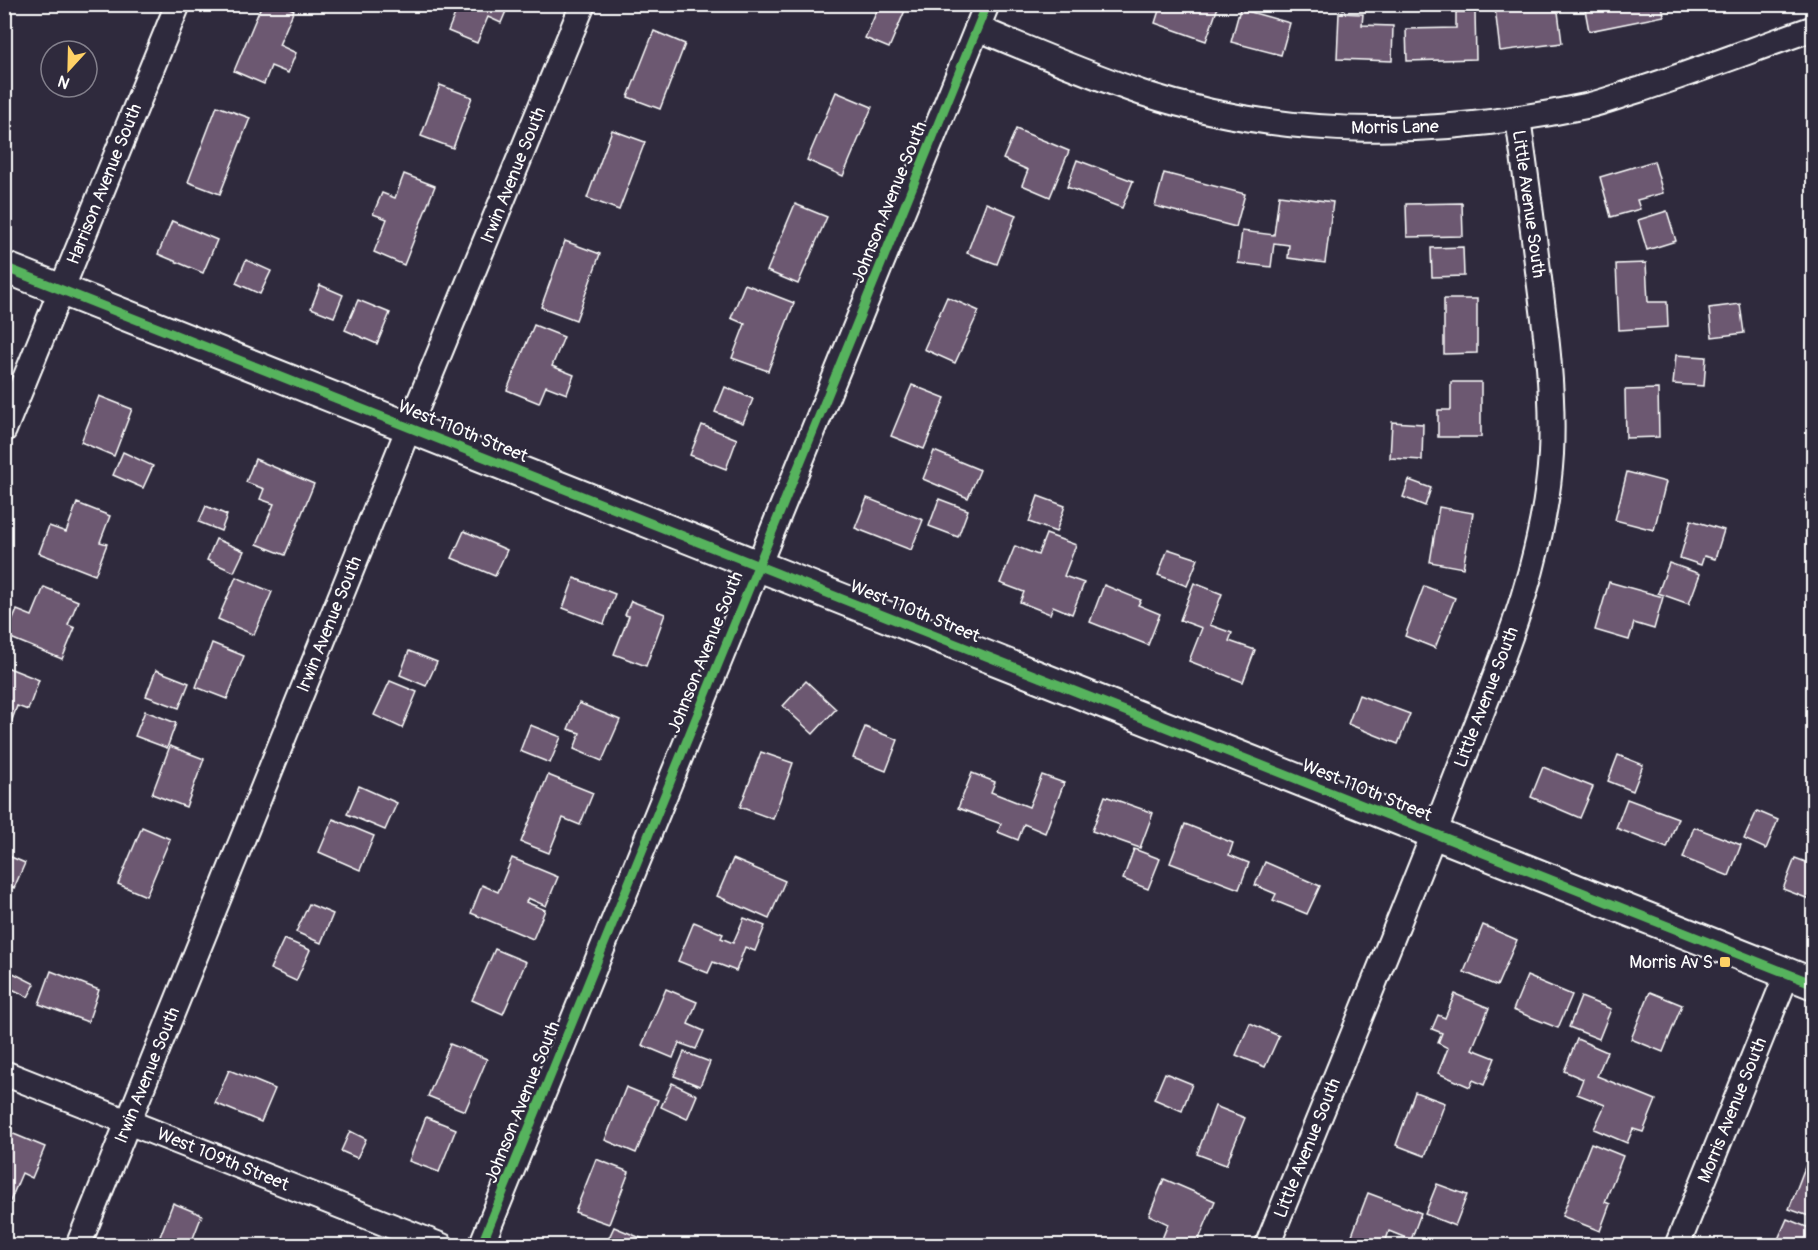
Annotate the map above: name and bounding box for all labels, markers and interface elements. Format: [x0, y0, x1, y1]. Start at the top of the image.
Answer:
north arrow [39, 39, 99, 99]
text: N [55, 71, 73, 93]
street label: Harrison Avenue South [62, 100, 147, 268]
street label: Irwin Avenue South [476, 104, 551, 247]
street label: Morris Lane [1351, 115, 1439, 140]
street label: Johnson Avenue South [847, 118, 932, 286]
street label: Little Avenue South [1507, 129, 1550, 279]
street label: West 110th Street [394, 395, 532, 468]
street label: Irwin Avenue South [292, 553, 367, 696]
street label: Johnson Avenue South [663, 568, 748, 736]
street label: West 110th Street [846, 575, 984, 648]
street label: Little Avenue South [1449, 623, 1524, 771]
street label: West 110th Street [1298, 754, 1436, 827]
place label: Morris Av S [1629, 951, 1713, 974]
marker: Morris Av S [1718, 955, 1732, 969]
street label: Irwin Avenue South [110, 1004, 185, 1147]
street label: Johnson Avenue South [480, 1018, 565, 1186]
street label: Morris Avenue South [1693, 1034, 1772, 1186]
street label: Little Avenue South [1269, 1075, 1346, 1222]
street label: West 109th Street [153, 1122, 293, 1197]

